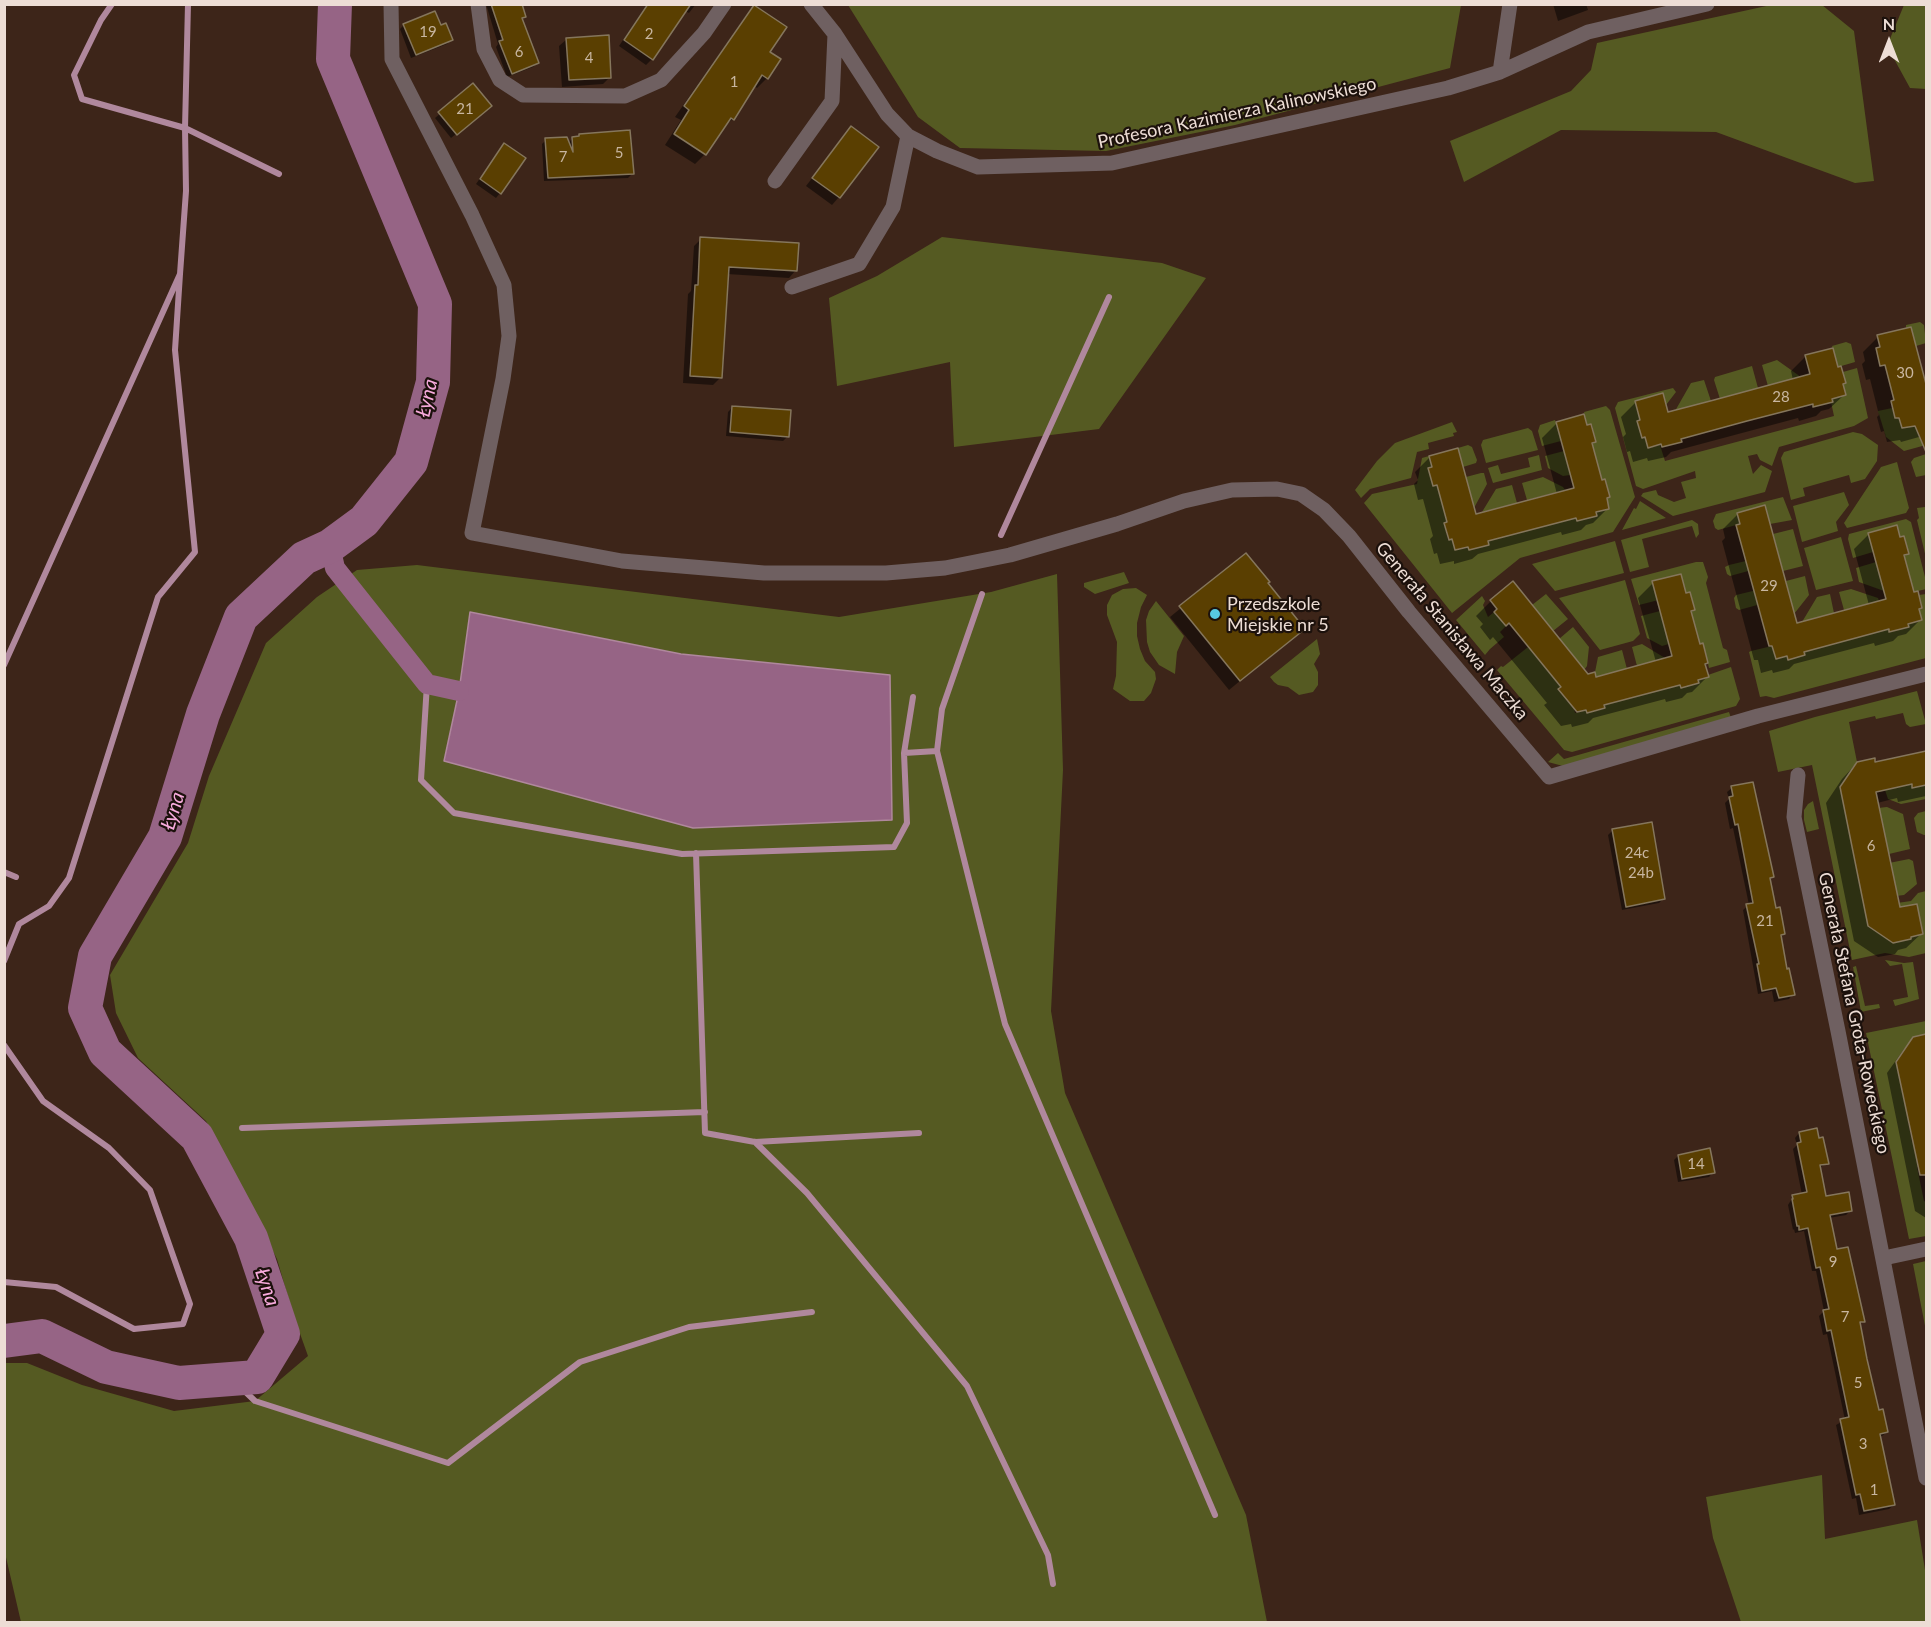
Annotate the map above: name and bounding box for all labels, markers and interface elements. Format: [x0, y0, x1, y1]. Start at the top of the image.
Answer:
north arrow [1859, 12, 1919, 72]
text: N [1883, 14, 1895, 33]
house number: 19 [419, 23, 437, 41]
house number: 2 [645, 25, 653, 43]
house number: 6 [515, 43, 523, 61]
house number: 4 [585, 49, 593, 67]
house number: 1 [730, 73, 738, 91]
street label: Profesora Kazimierza Kalinowskiego [1096, 73, 1378, 153]
house number: 21 [456, 100, 474, 118]
house number: 5 [615, 144, 623, 162]
house number: 7 [559, 148, 567, 166]
house number: 30 [1896, 364, 1914, 382]
water label: Łyna [411, 377, 443, 419]
house number: 28 [1772, 388, 1790, 406]
street label: Generała Stanisława Maczka [1371, 538, 1533, 724]
house number: 29 [1760, 577, 1778, 595]
place label: Przedszkole Miejskie nr 5 [1227, 593, 1329, 636]
marker: Przedszkole Miejskie nr 5 [1208, 607, 1222, 621]
water label: Łyna [156, 789, 190, 833]
house number: 6 [1867, 837, 1875, 855]
house number: 24c [1625, 844, 1649, 862]
house number: 24b [1628, 864, 1654, 882]
street label: Generała Stefana Grota-Roweckiego [1814, 870, 1894, 1156]
house number: 21 [1756, 912, 1774, 930]
house number: 14 [1687, 1155, 1705, 1173]
house number: 9 [1829, 1253, 1837, 1271]
water label: Łyna [249, 1265, 285, 1309]
house number: 7 [1841, 1308, 1849, 1326]
house number: 5 [1854, 1374, 1862, 1392]
house number: 3 [1859, 1435, 1867, 1453]
house number: 1 [1870, 1481, 1878, 1499]

